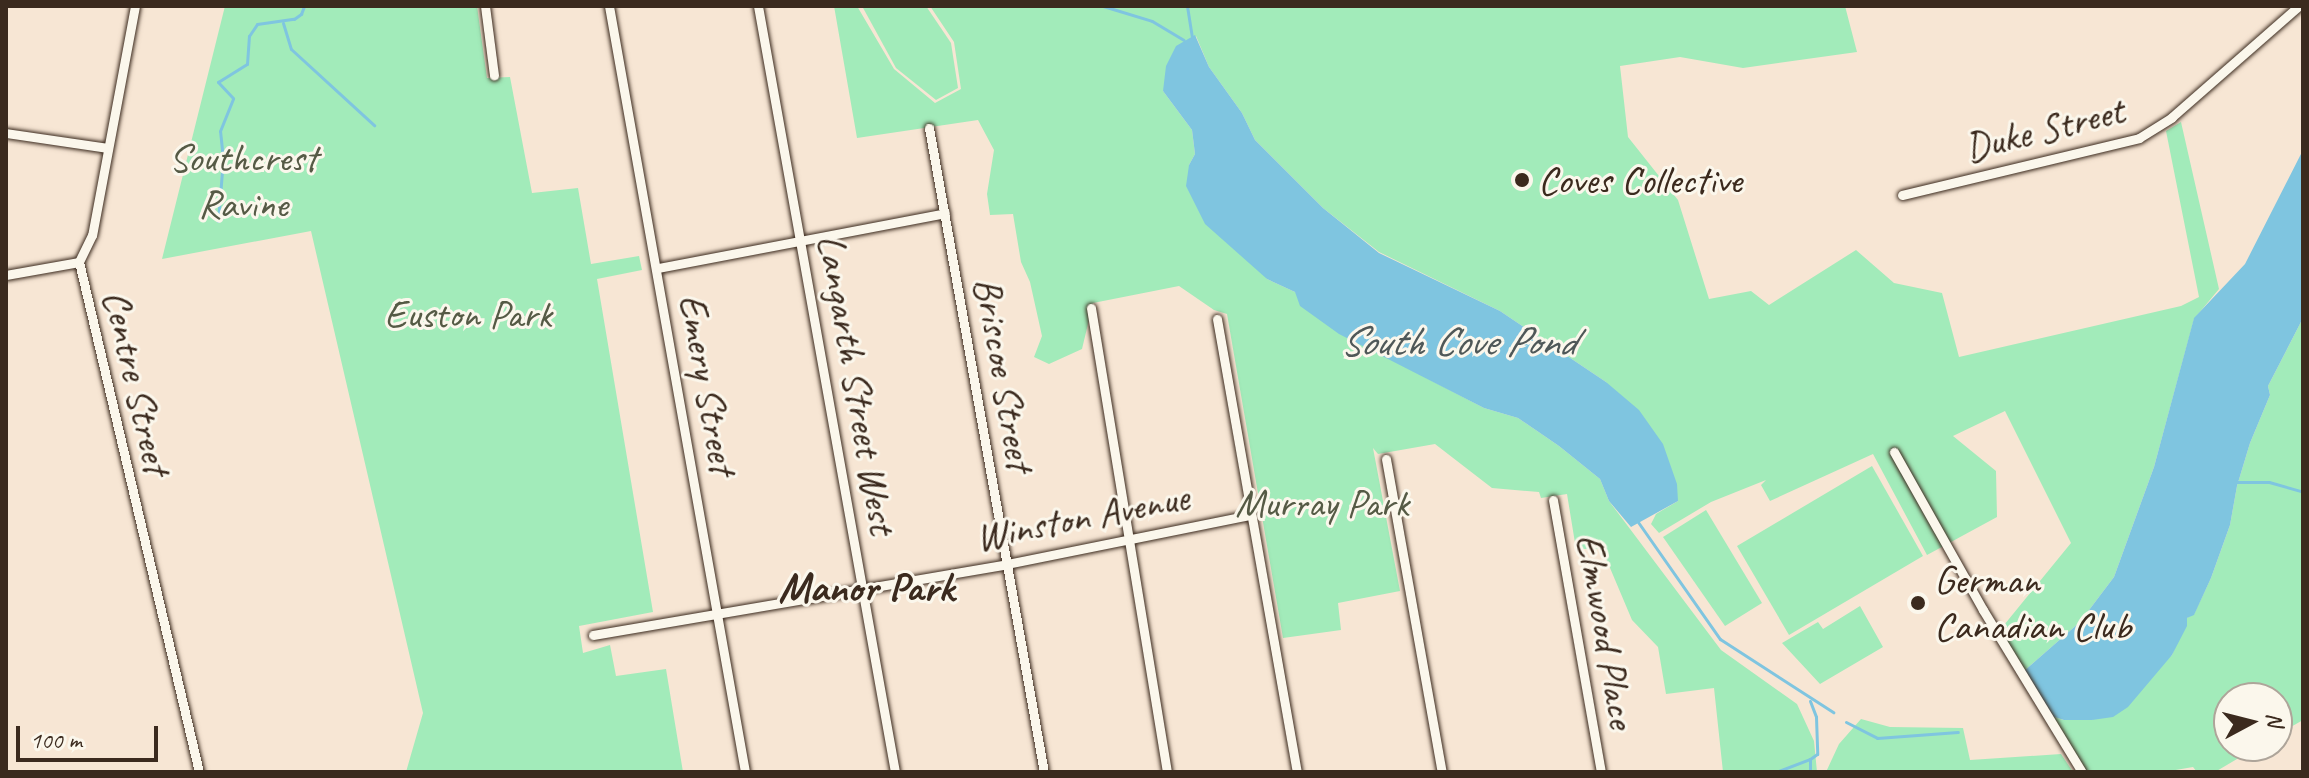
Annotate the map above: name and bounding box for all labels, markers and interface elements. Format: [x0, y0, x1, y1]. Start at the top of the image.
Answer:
street label: Duke Street [1959, 86, 2129, 172]
park label: Southcrest Ravine [169, 134, 317, 228]
place label: Coves Collective [1538, 156, 1742, 204]
marker: Coves Collective [1513, 171, 1531, 189]
street label: Langarth Street West [807, 230, 907, 538]
street label: Briscoe Street [963, 274, 1045, 474]
street label: Centre Street [93, 285, 181, 479]
park label: Euston Park [384, 290, 552, 338]
street label: Emery Street [669, 291, 747, 477]
water label: South Cove Pond [1340, 317, 1574, 367]
street label: Winston Avenue [971, 473, 1193, 561]
park label: Murray Park [1235, 479, 1409, 527]
street label: Elmwood Place [1565, 530, 1647, 732]
place label: German Canadian Club [1934, 556, 2131, 650]
district label: Manor Park [778, 563, 954, 613]
marker: German Canadian Club [1909, 594, 1927, 612]
north arrow [2213, 682, 2293, 762]
scale bar [20, 710, 162, 760]
text: N [2260, 711, 2290, 728]
text: 100 m [30, 725, 82, 755]

